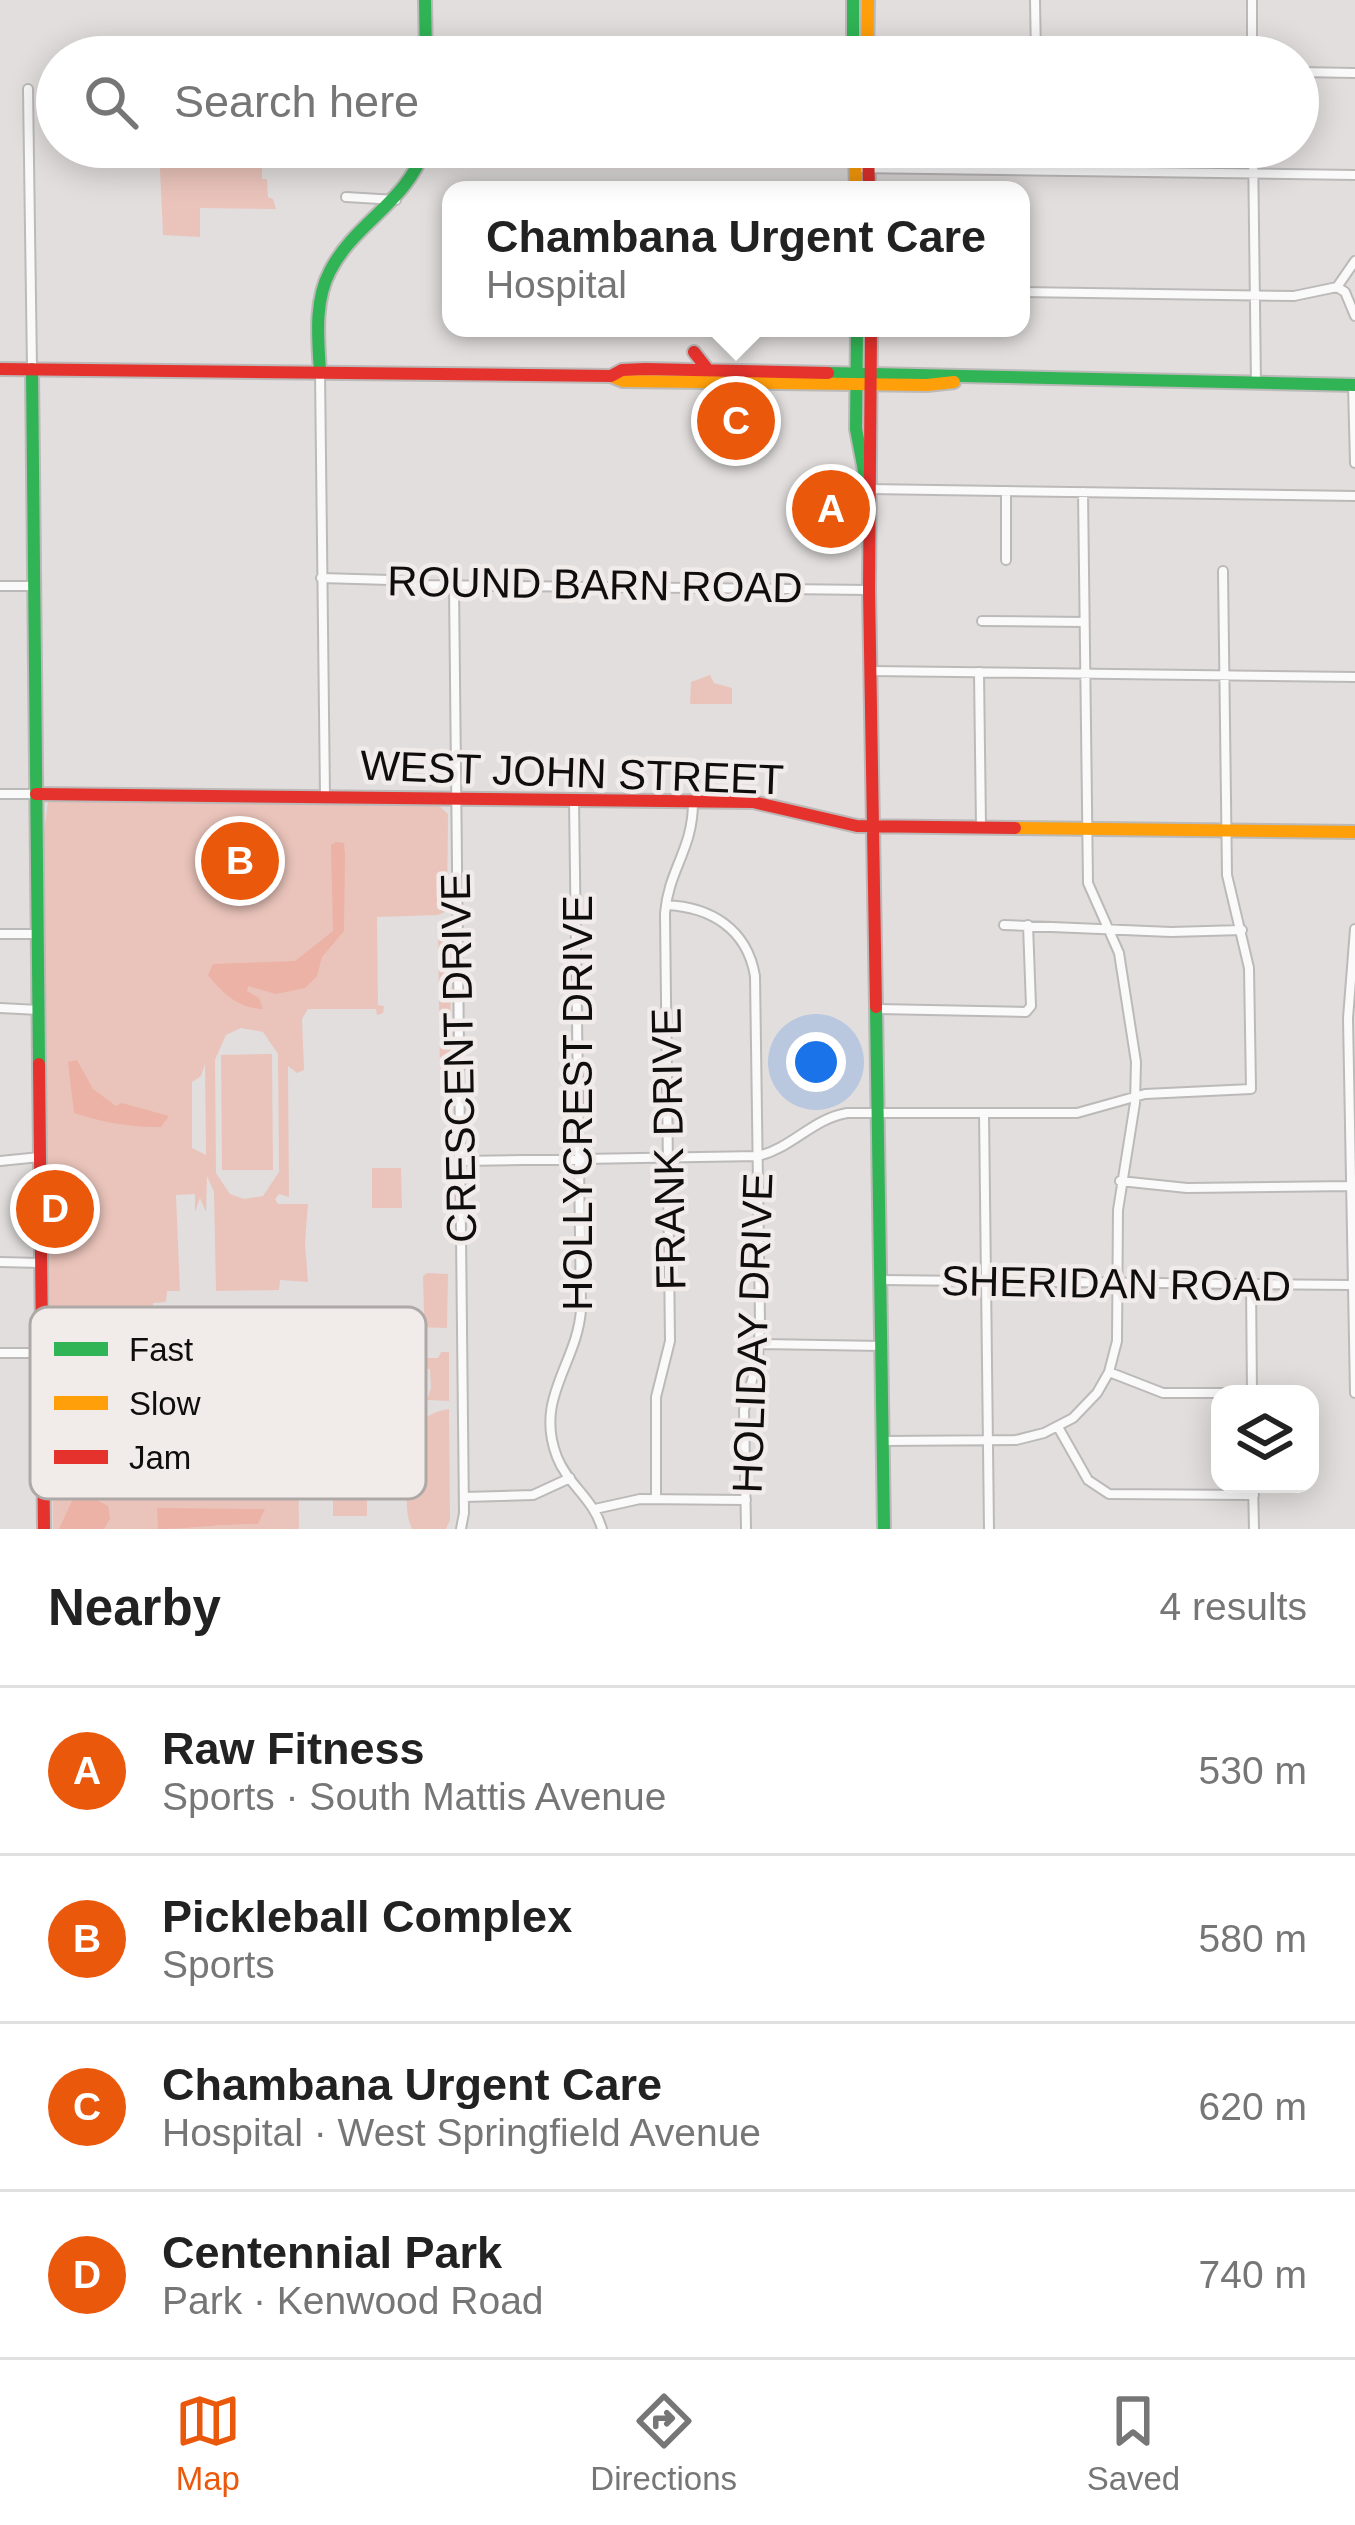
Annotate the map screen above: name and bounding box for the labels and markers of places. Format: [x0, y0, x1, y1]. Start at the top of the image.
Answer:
pin: C [697, 376, 775, 466]
pin: A [792, 464, 870, 554]
pin: B [201, 816, 279, 906]
pin: D [16, 1164, 94, 1254]

